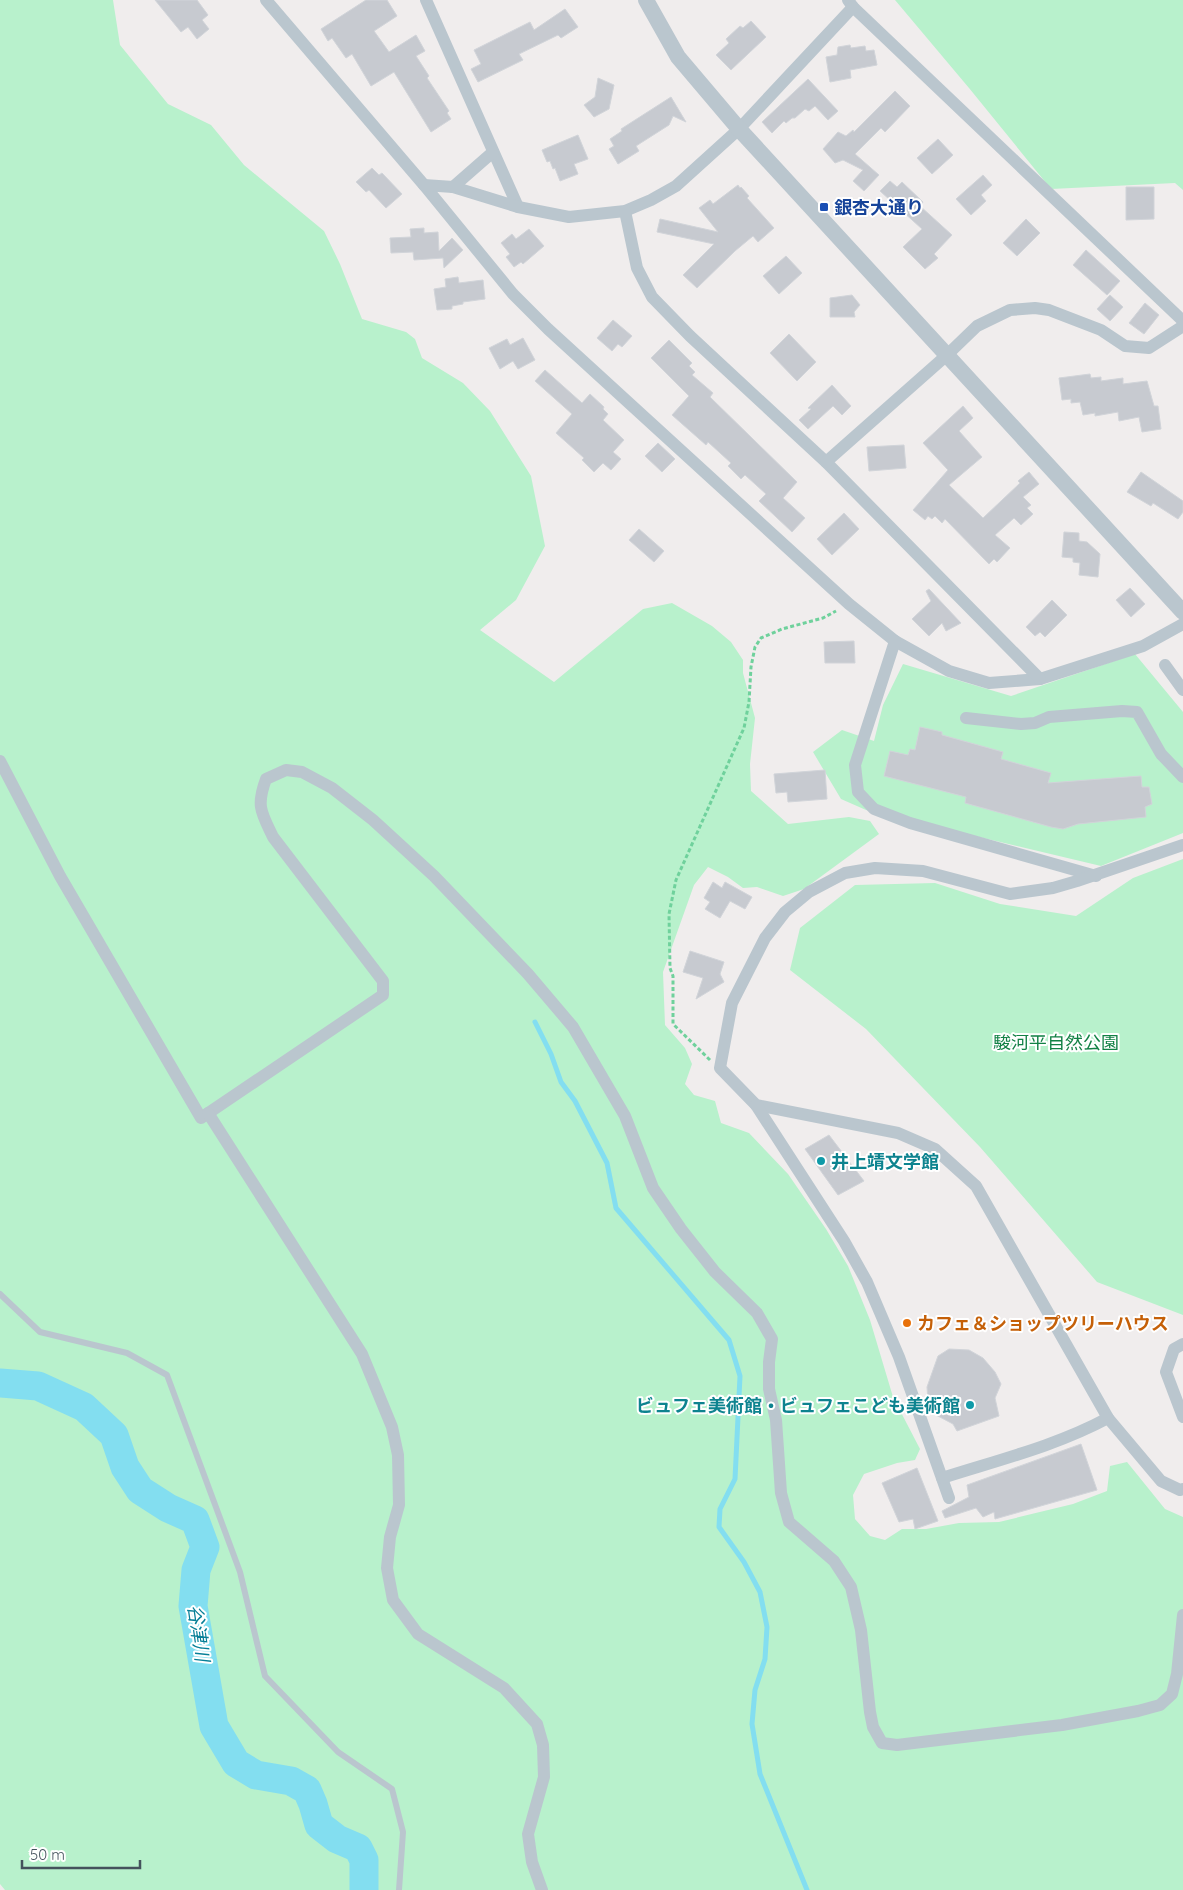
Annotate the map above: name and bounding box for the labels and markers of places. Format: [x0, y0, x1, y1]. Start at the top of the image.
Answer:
place label: 銀杏大通り [834, 196, 924, 219]
marker: 銀杏大通り [818, 201, 830, 213]
place label: 井上靖文学館 [831, 1150, 939, 1173]
marker: 井上靖文学館 [815, 1155, 827, 1167]
place label: カフェ＆ショップツリーハウス [917, 1312, 1169, 1335]
marker: カフェ＆ショップツリーハウス [901, 1317, 913, 1329]
place label: ビュフェ美術館・ビュフェこども美術館 [636, 1394, 960, 1417]
marker: ビュフェ美術館・ビュフェこども美術館 [964, 1399, 976, 1411]

